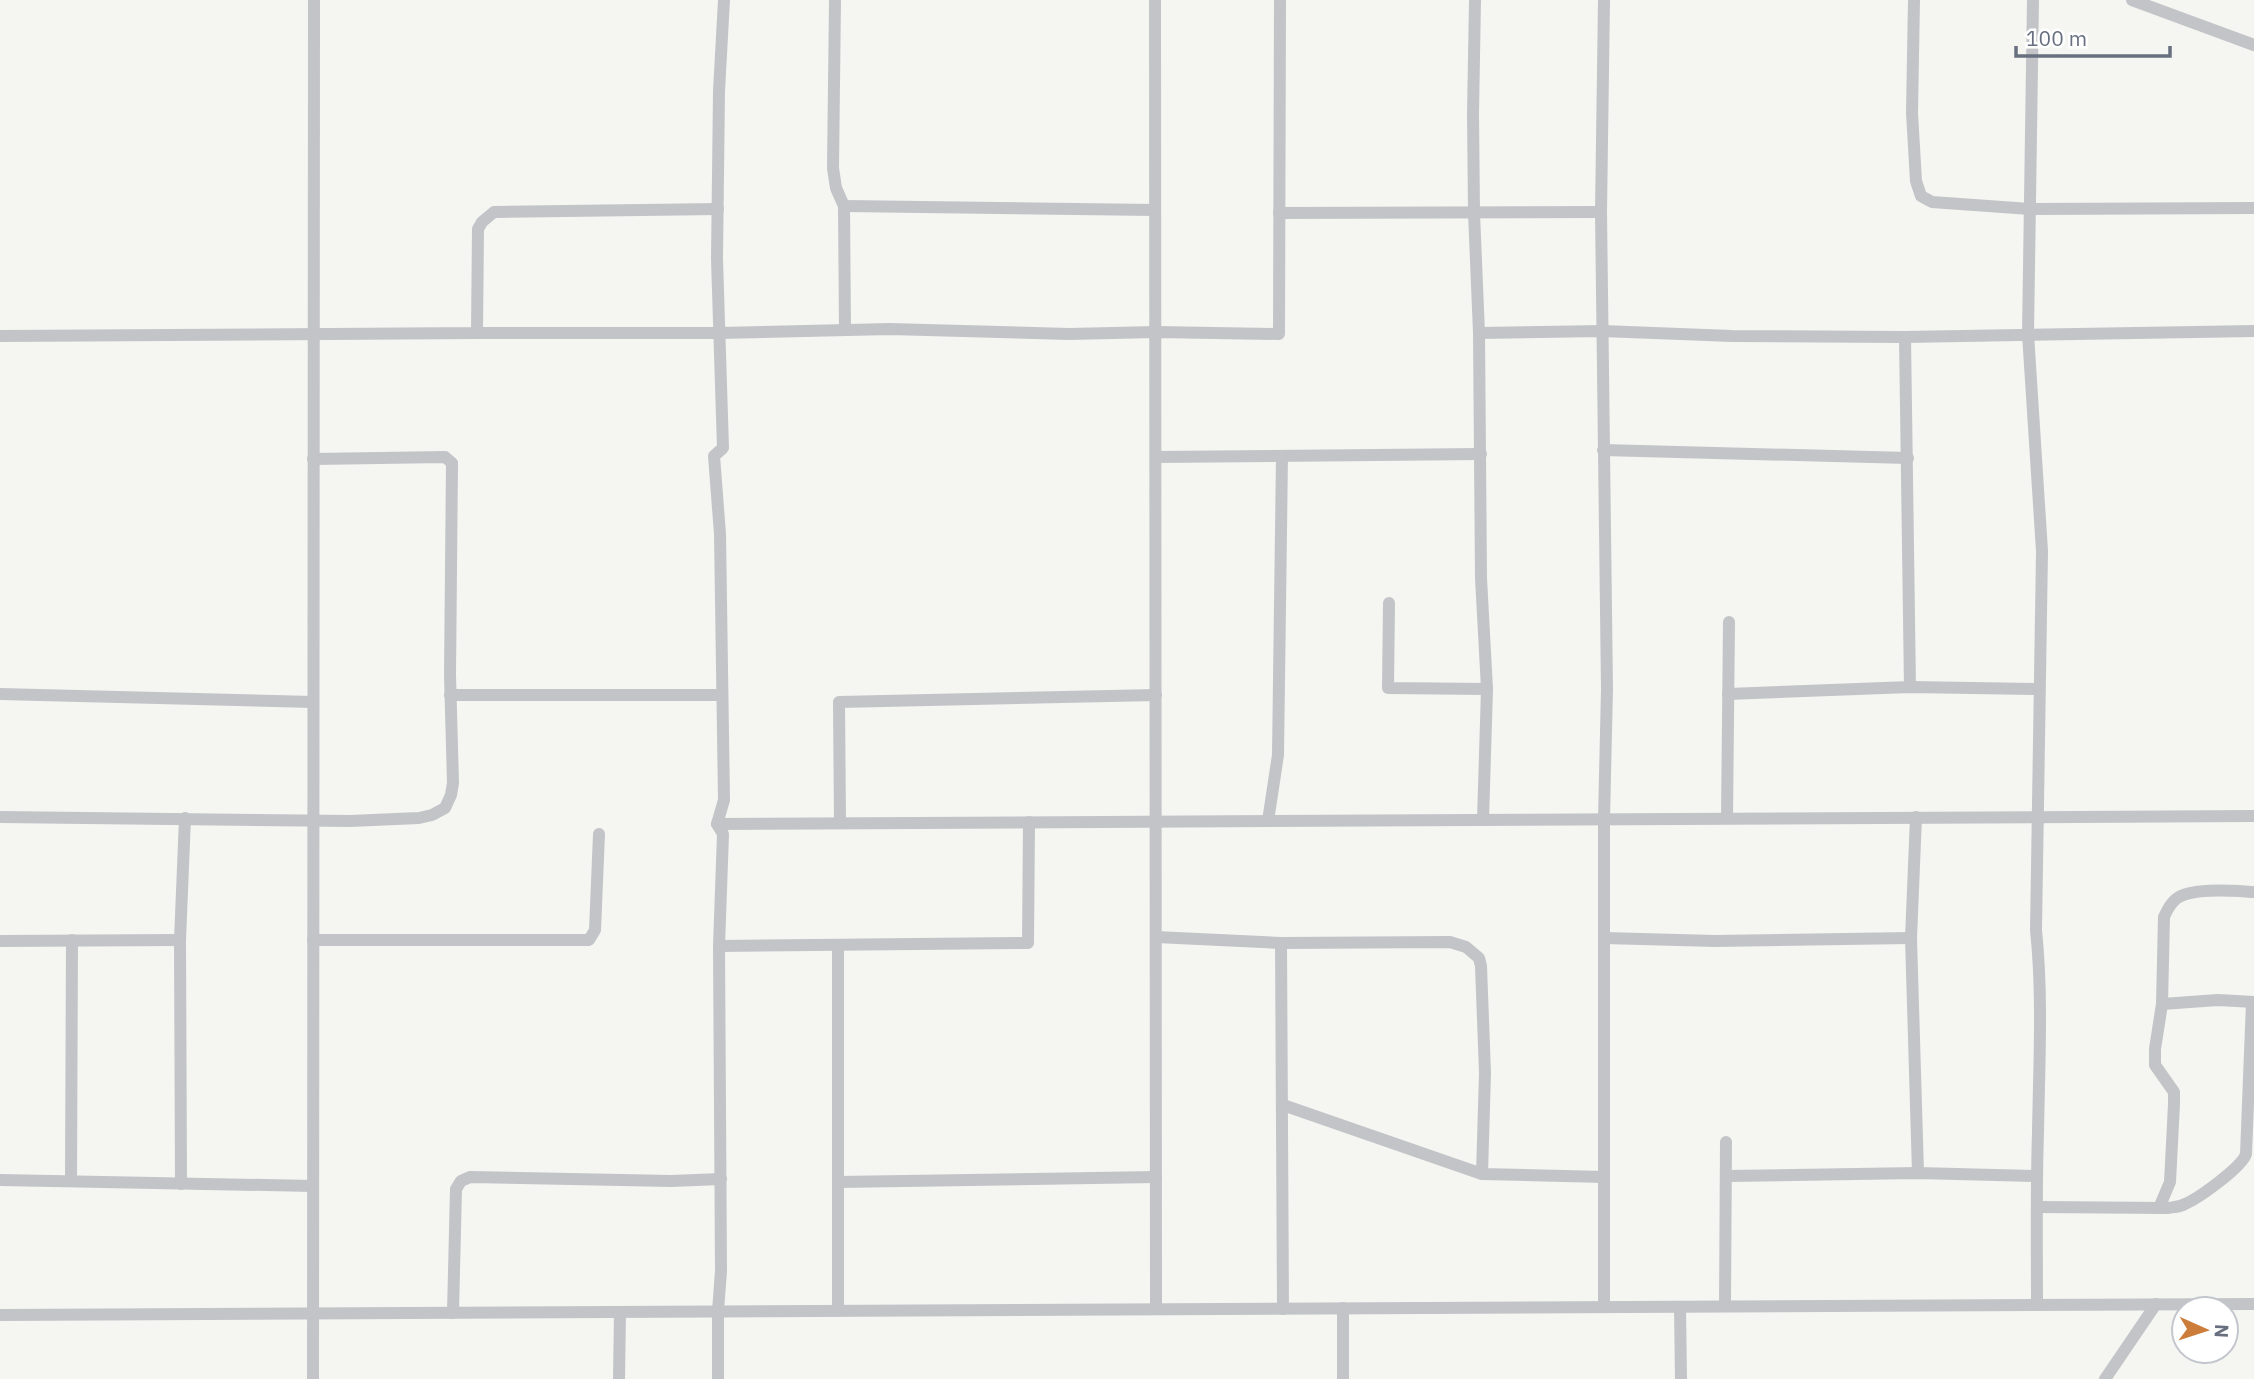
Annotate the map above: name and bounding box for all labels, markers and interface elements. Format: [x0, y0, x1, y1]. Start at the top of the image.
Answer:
scale bar [2016, 14, 2170, 58]
text: 100 m [2026, 24, 2087, 52]
north arrow [2170, 1295, 2240, 1365]
text: N [2210, 1323, 2234, 1338]

